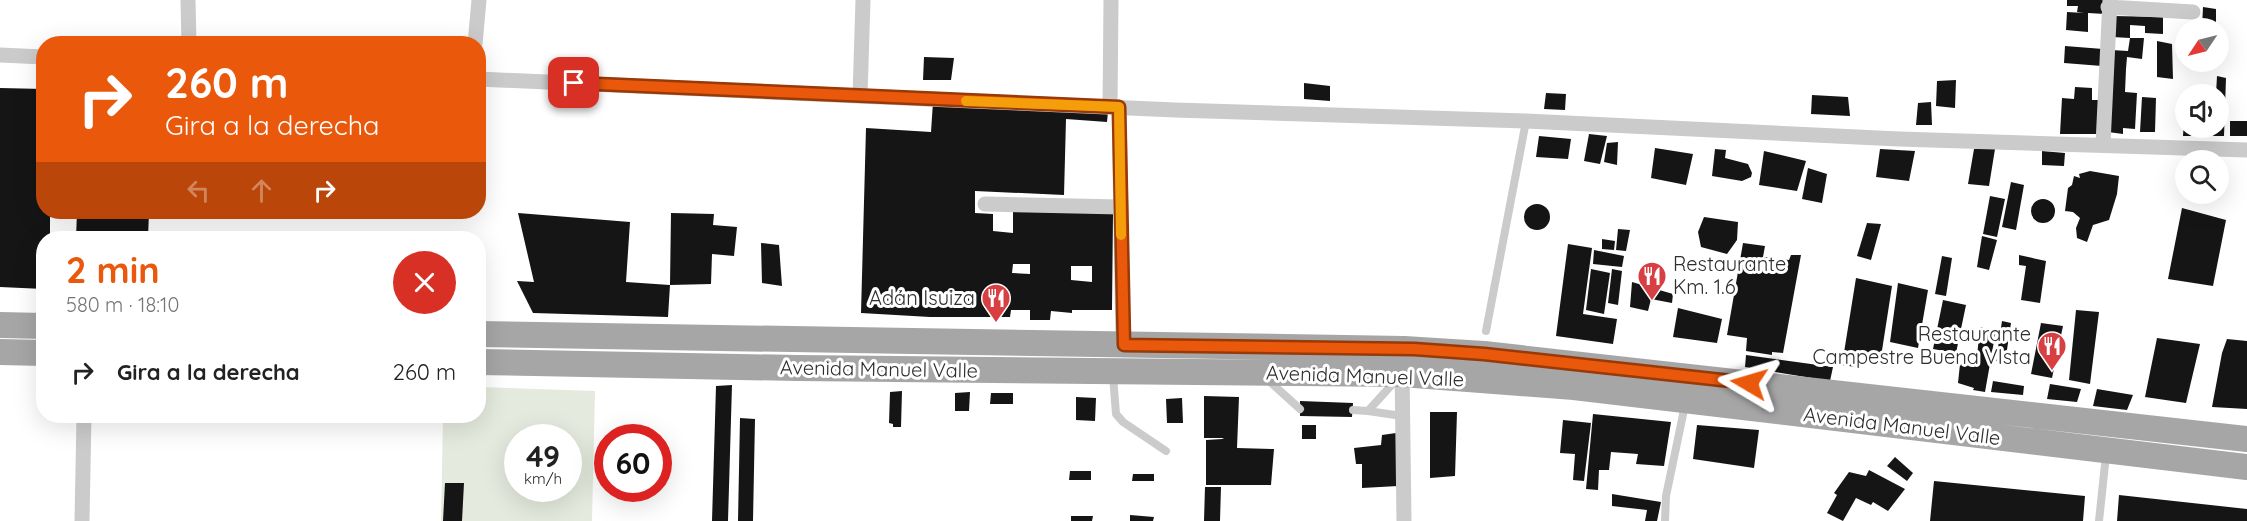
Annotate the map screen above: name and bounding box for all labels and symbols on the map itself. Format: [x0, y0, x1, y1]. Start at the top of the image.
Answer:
north arrow [2175, 18, 2229, 72]
pin [548, 57, 599, 108]
place label: Restaurante Km. 1.6 [1673, 251, 1786, 299]
restaurant icon: Restaurante Km. 1.6 [1636, 260, 1668, 302]
restaurant icon: Adán Isuiza [980, 282, 1012, 324]
place label: Adán Isuiza [869, 285, 975, 310]
place label: Restaurante Campestre Buena VIsta [1813, 321, 2031, 369]
restaurant icon: Restaurante Campestre Buena VIsta [2036, 330, 2068, 372]
position arrow [1717, 351, 1781, 415]
street label: Avenida Manuel Valle [780, 354, 978, 383]
street label: Avenida Manuel Valle [1266, 360, 1464, 391]
street label: Avenida Manuel Valle [1802, 401, 2002, 450]
speed limit sign: 60 [594, 424, 672, 502]

